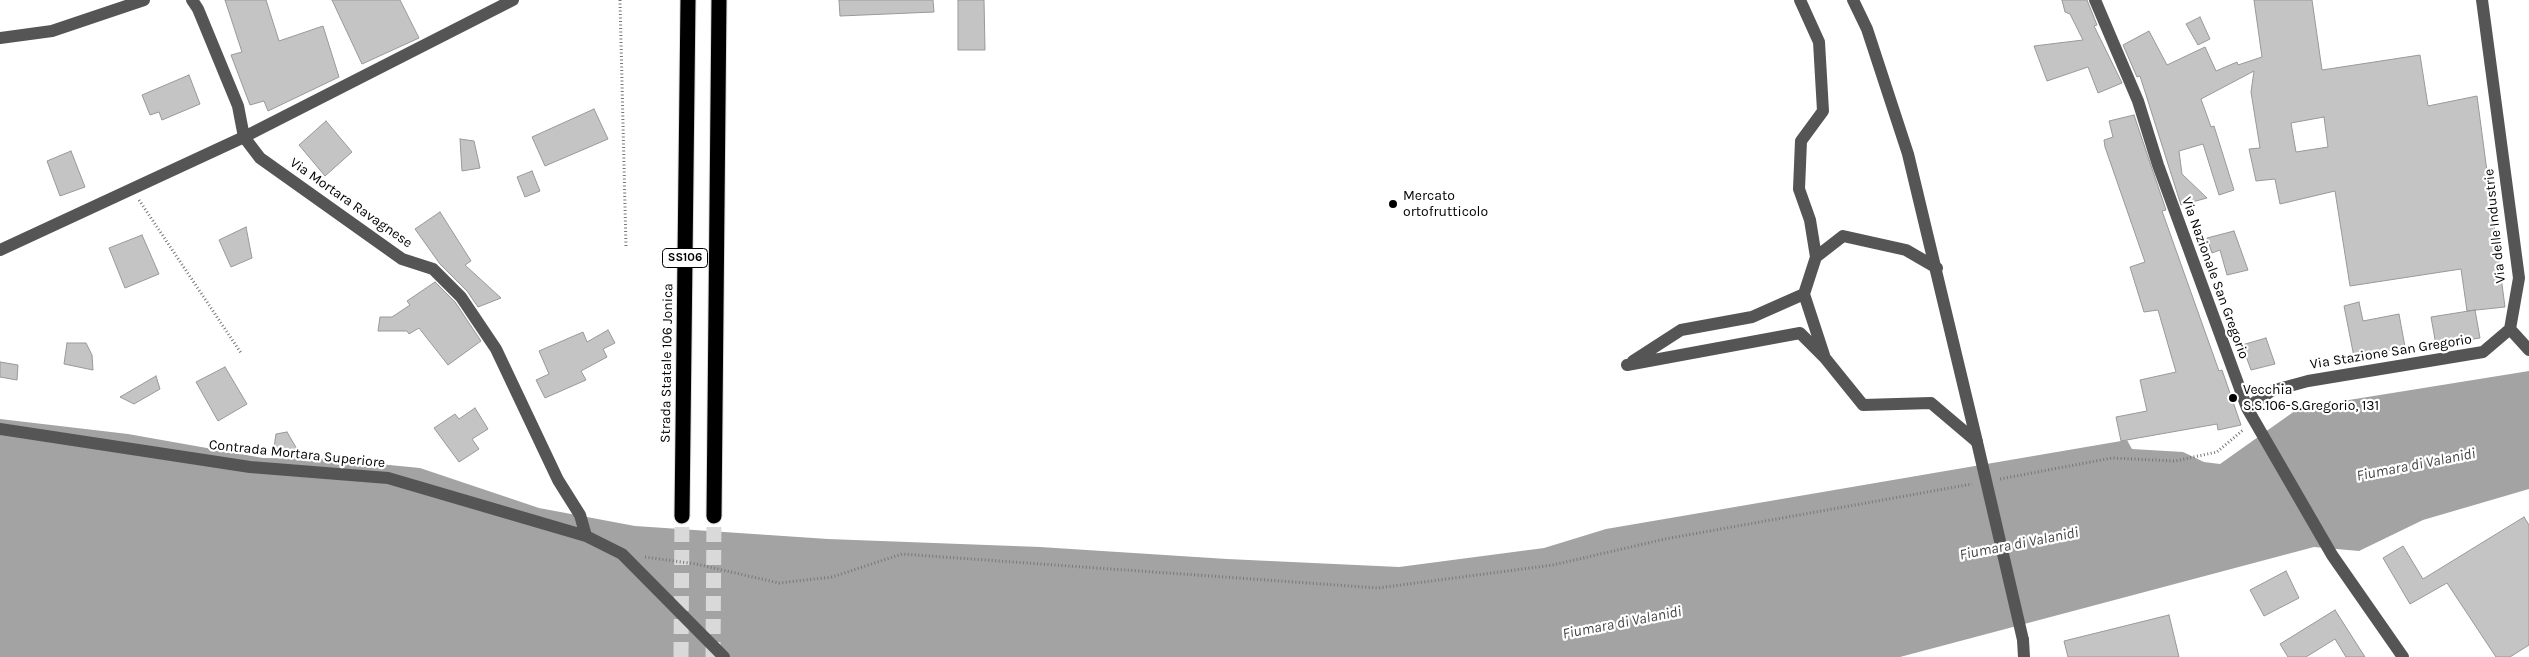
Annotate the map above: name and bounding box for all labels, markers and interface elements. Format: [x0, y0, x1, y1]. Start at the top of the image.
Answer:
street label: Via Mortara Ravagnese [286, 154, 416, 252]
street label: Via delle Industrie [2481, 168, 2509, 284]
place label: Mercato ortofrutticolo [1403, 188, 1488, 220]
street label: Via Nazionale San Gregorio [2178, 195, 2252, 361]
marker: Mercato ortofrutticolo [1387, 198, 1399, 210]
road number: SS106 [662, 248, 708, 268]
street label: Strada Statale 106 Jonica [657, 283, 677, 443]
street label: Via Stazione San Gregorio [2309, 331, 2473, 373]
place label: Vecchia S.S.106-S.Gregorio, 131 [2243, 382, 2379, 414]
marker: Vecchia S.S.106-S.Gregorio, 131 [2227, 392, 2239, 404]
street label: Contrada Mortara Superiore [208, 436, 386, 472]
water label: Fiumara di Valanidi [2355, 445, 2477, 485]
water label: Fiumara di Valanidi [1958, 524, 2080, 564]
water label: Fiumara di Valanidi [1561, 603, 1683, 643]

